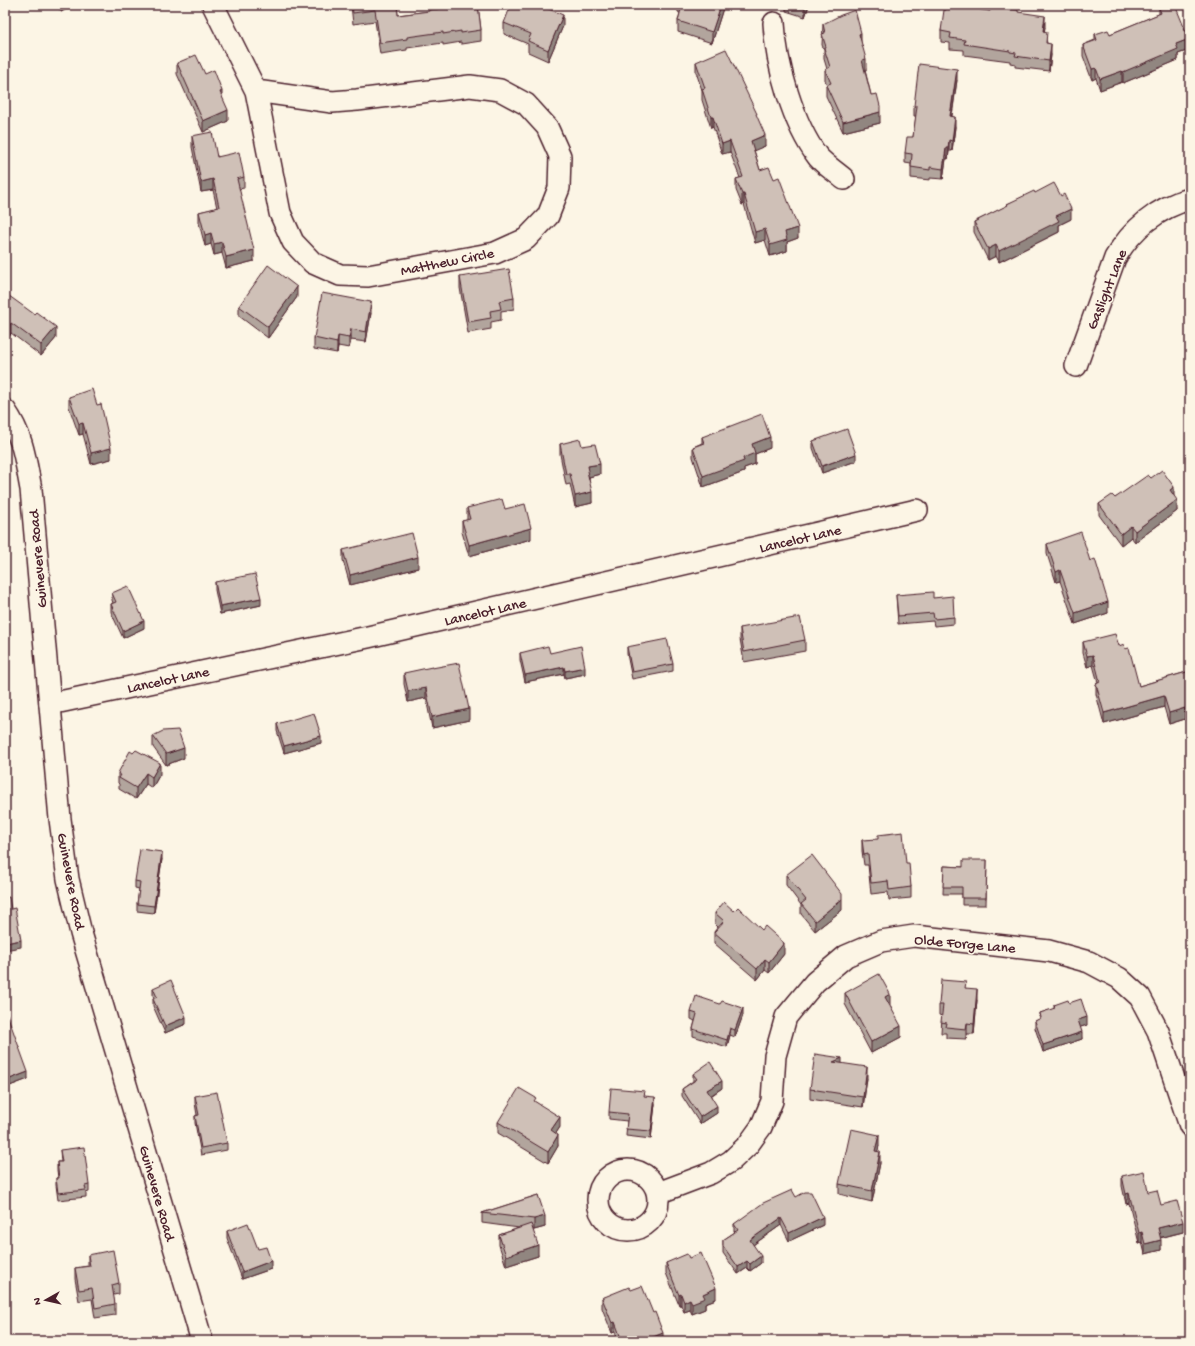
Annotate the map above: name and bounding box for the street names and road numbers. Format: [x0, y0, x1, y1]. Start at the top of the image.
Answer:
street label: Matthew Circle [399, 245, 496, 281]
street label: Gaslight Lane [1084, 247, 1132, 332]
street label: Guinevere Road [26, 508, 52, 609]
street label: Lancelot Lane [758, 522, 843, 558]
street label: Lancelot Lane [443, 595, 528, 631]
street label: Lancelot Lane [126, 663, 211, 698]
street label: Guinevere Road [52, 831, 88, 933]
street label: Olde Forge Lane [913, 932, 1017, 958]
street label: Guinevere Road [134, 1144, 179, 1244]

